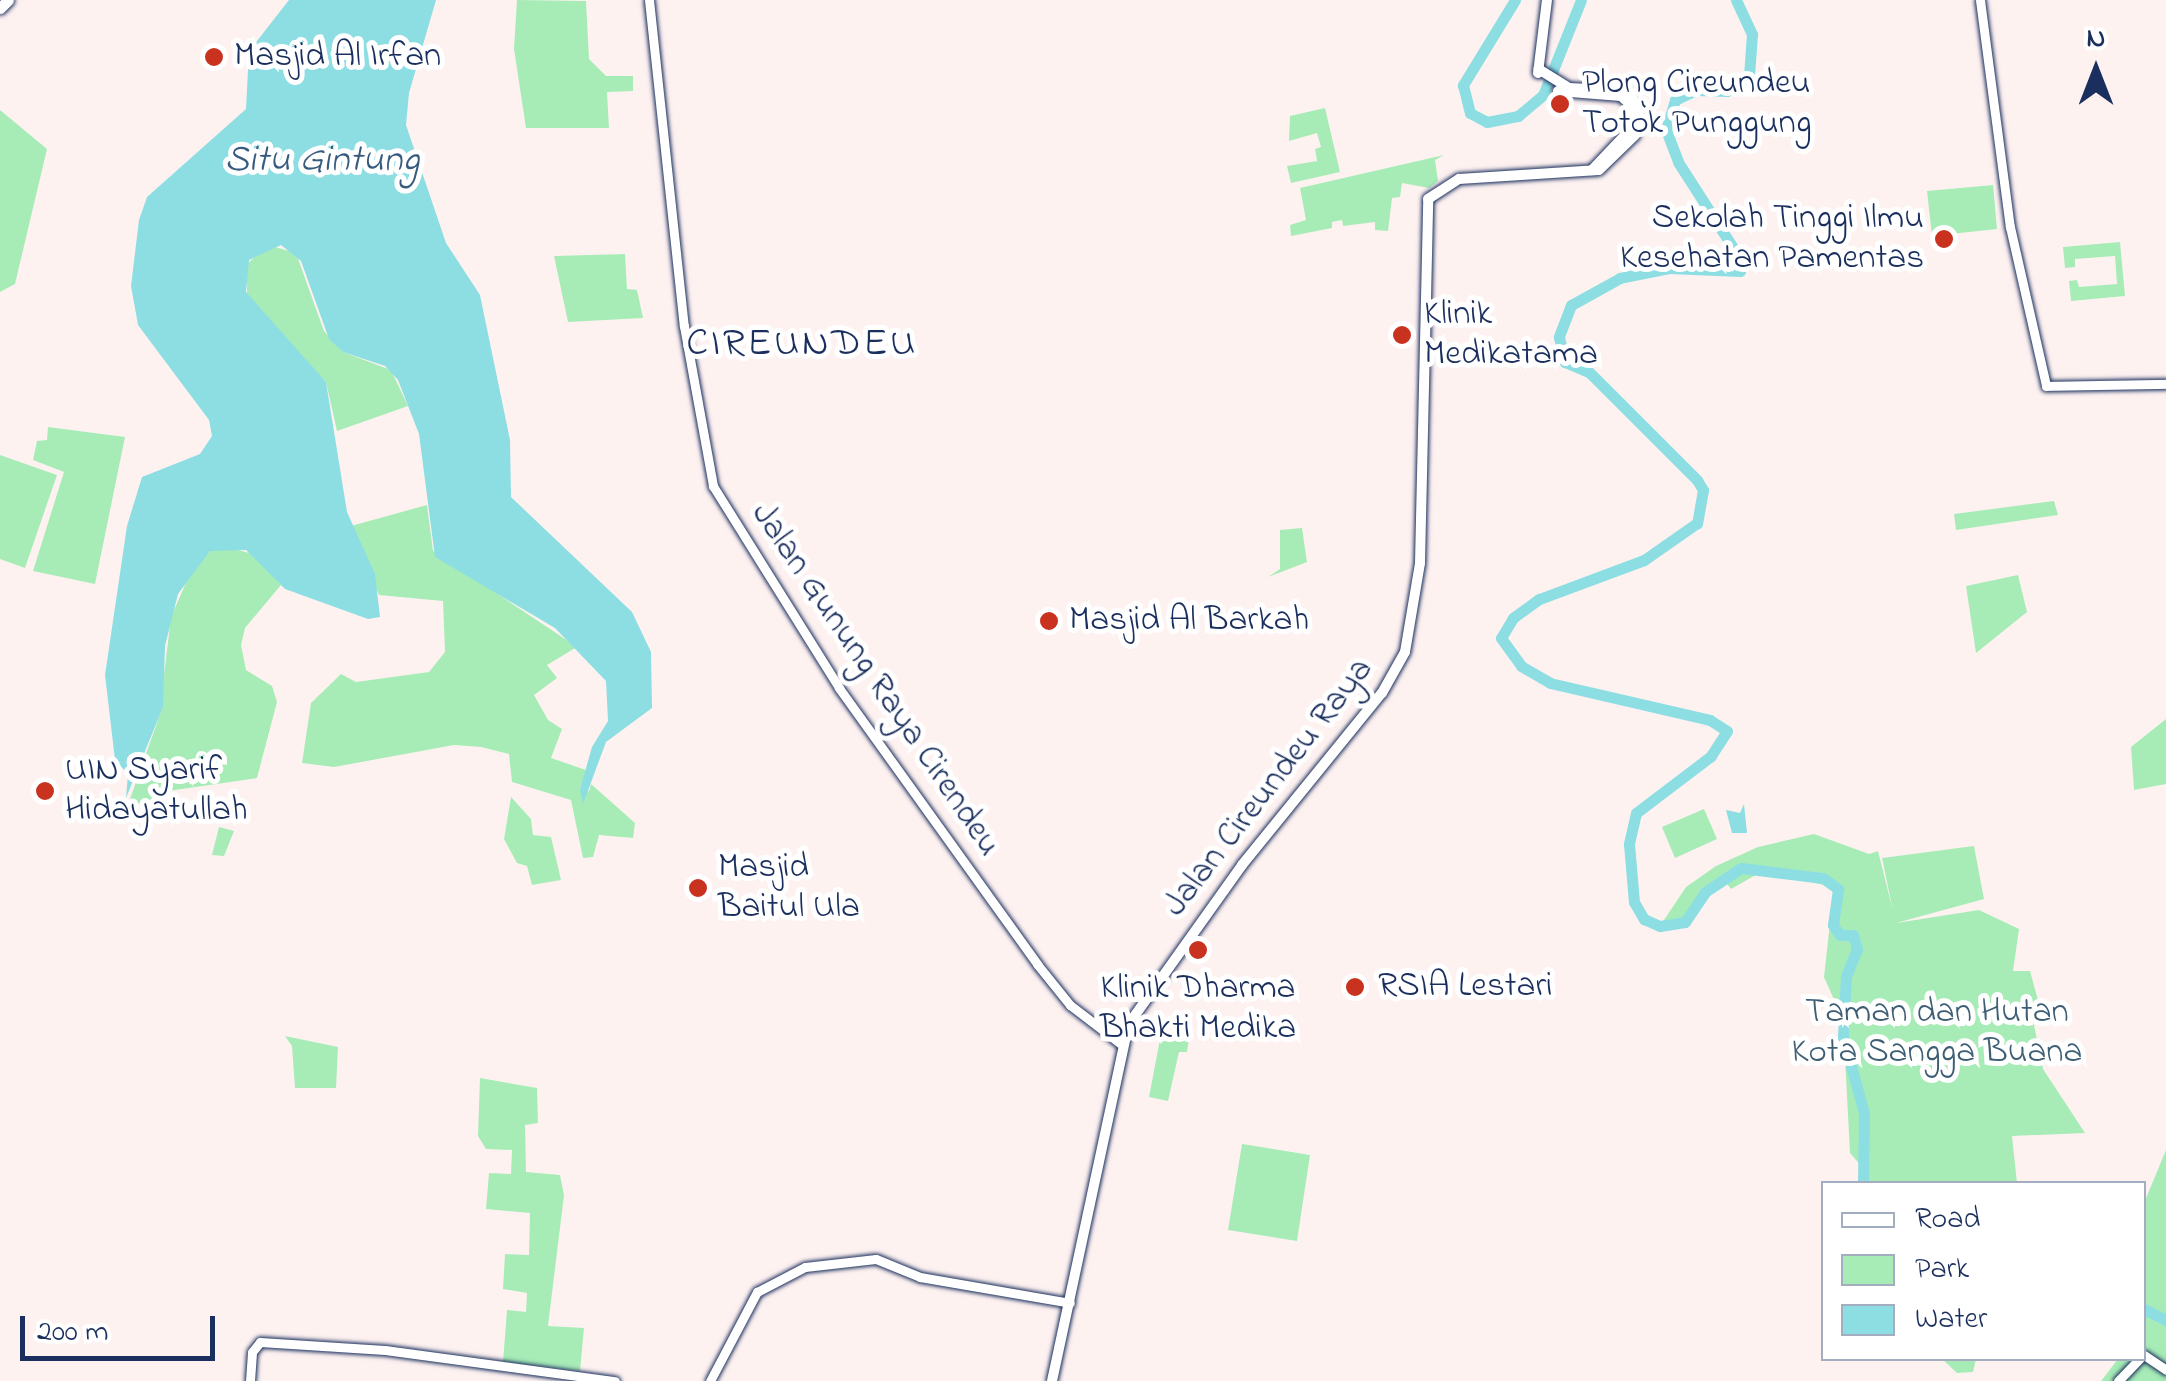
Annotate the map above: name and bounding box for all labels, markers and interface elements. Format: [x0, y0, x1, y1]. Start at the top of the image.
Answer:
text: N [2087, 19, 2105, 60]
north arrow [2046, 20, 2146, 120]
place label: Masjid Al Irfan [234, 36, 441, 78]
marker: Masjid Al Irfan [203, 46, 225, 68]
place label: Plong Cireundeu Totok Punggung [1582, 63, 1812, 145]
marker: Plong Cireundeu Totok Punggung [1547, 91, 1573, 117]
water label: Situ Gintung [225, 139, 419, 185]
place label: Sekolah Tinggi Ilmu Kesehatan Pamentas [1620, 198, 1924, 280]
marker: Sekolah Tinggi Ilmu Kesehatan Pamentas [1933, 228, 1955, 250]
place label: Klinik Medikatama [1424, 294, 1598, 376]
district label: CIREUNDEU [686, 321, 918, 369]
marker: Klinik Medikatama [1389, 322, 1415, 348]
street label: Jalan Gunung Raya Cirendeu [741, 495, 1009, 865]
place label: Masjid Al Barkah [1069, 600, 1309, 642]
marker: Masjid Al Barkah [1038, 610, 1060, 632]
street label: Jalan Cireundeu Raya [1155, 650, 1383, 926]
place label: UIN Syarif Hidayatullah [65, 750, 248, 832]
marker: UIN Syarif Hidayatullah [34, 780, 56, 802]
place label: Masjid Baitul Ula [718, 847, 860, 929]
marker: Masjid Baitul Ula [687, 877, 709, 899]
marker: Klinik Dharma Bhakti Medika [1185, 937, 1211, 963]
place label: RSIA Lestari [1378, 966, 1553, 1008]
place label: Klinik Dharma Bhakti Medika [1100, 968, 1296, 1050]
marker: RSIA Lestari [1342, 974, 1368, 1000]
park label: Taman dan Hutan Kota Sangga Buana [1792, 992, 2082, 1074]
legend [1821, 1181, 2146, 1361]
text: Road [1915, 1198, 1980, 1242]
text: Park [1915, 1248, 1969, 1292]
scale bar [25, 1296, 220, 1358]
text: Water [1915, 1298, 1987, 1342]
text: 200 m [37, 1311, 109, 1355]

